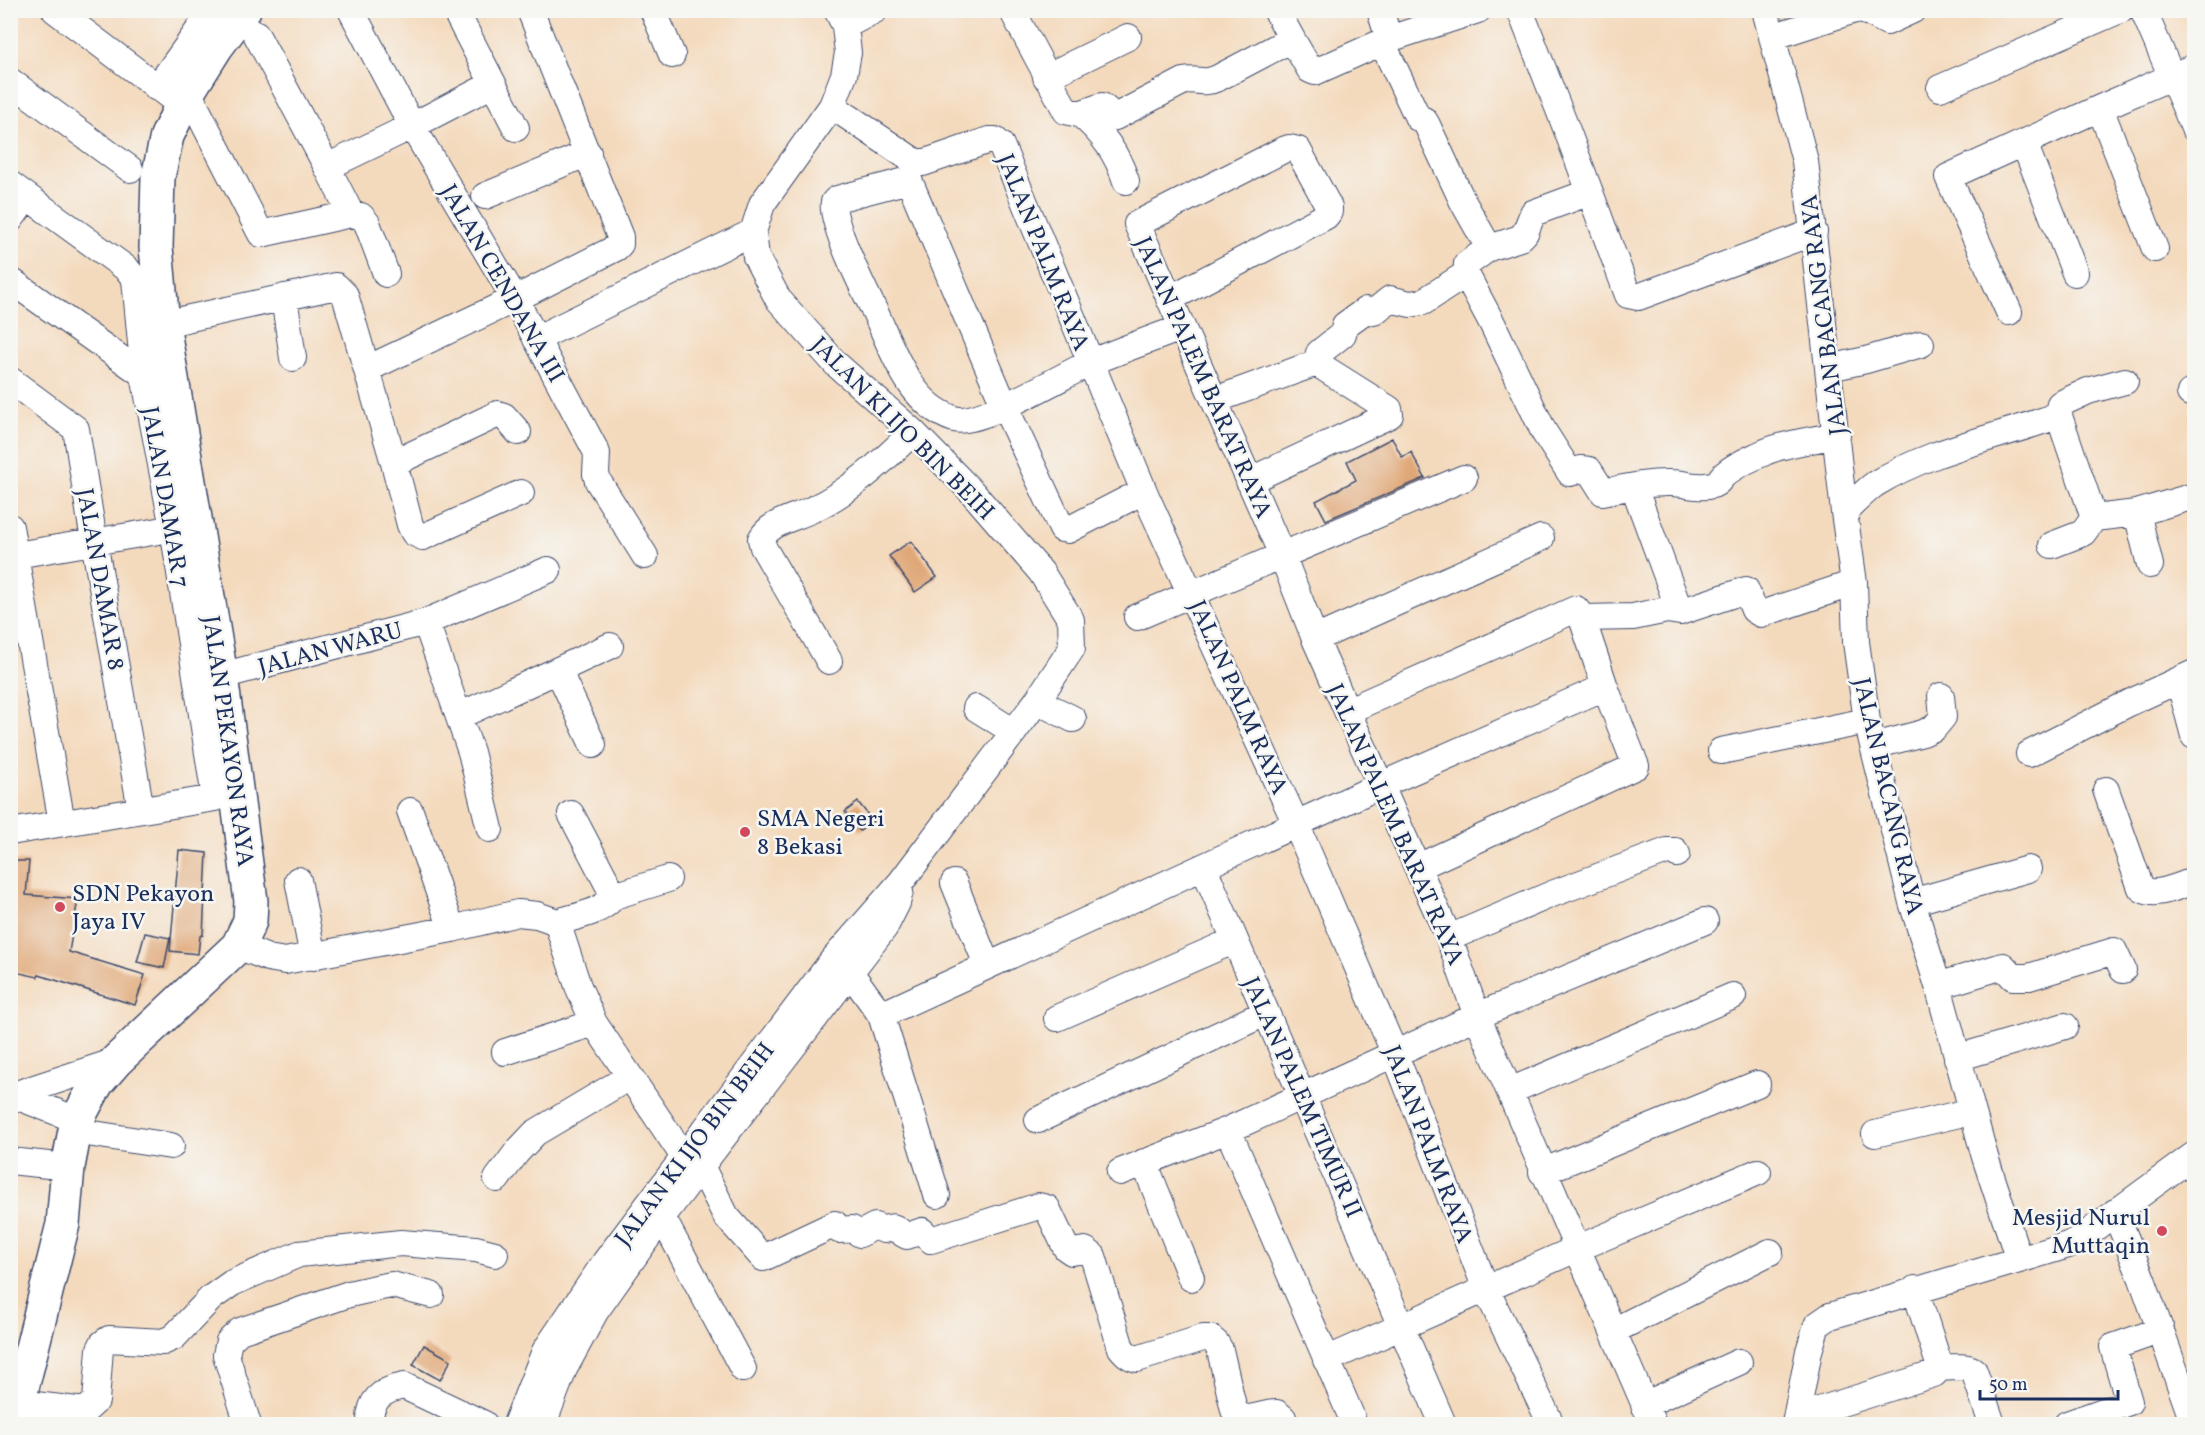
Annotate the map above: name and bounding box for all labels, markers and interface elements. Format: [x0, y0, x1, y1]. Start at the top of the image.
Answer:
street label: JALAN PALM RAYA [987, 149, 1097, 356]
street label: JALAN CENDANA III [431, 178, 572, 390]
street label: JALAN BACANG RAYA [1793, 192, 1857, 437]
street label: JALAN PALEM BARAT RAYA [1125, 232, 1280, 524]
street label: JALAN KI IJO BIN BEIH [802, 330, 1001, 529]
street label: JALAN DAMAR 7 [131, 404, 197, 591]
street label: JALAN DAMAR 8 [66, 486, 132, 673]
street label: JALAN PALM RAYA [1179, 595, 1295, 801]
street label: JALAN PEKAYON RAYA [193, 613, 262, 869]
street label: JALAN WARU [255, 614, 406, 686]
street label: JALAN BACANG RAYA [1843, 675, 1931, 918]
street label: JALAN PALEM BARAT RAYA [1317, 679, 1472, 971]
place label: SMA Negeri 8 Bekasi [757, 803, 884, 865]
marker: SMA Negeri 8 Bekasi [738, 825, 752, 839]
place label: SDN Pekayon Jaya IV [72, 878, 214, 940]
marker: SDN Pekayon Jaya IV [53, 900, 67, 914]
street label: JALAN PALEM TIMUR II [1233, 972, 1370, 1224]
street label: JALAN KI IJO BIN BEIH [607, 1036, 784, 1254]
street label: JALAN PALM RAYA [1374, 1041, 1481, 1249]
place label: Mesjid Nurul Muttaqin [2012, 1202, 2150, 1264]
marker: Mesjid Nurul Muttaqin [2155, 1224, 2169, 1238]
scale bar [1980, 1363, 2118, 1401]
text: 50 m [1989, 1373, 2028, 1398]

